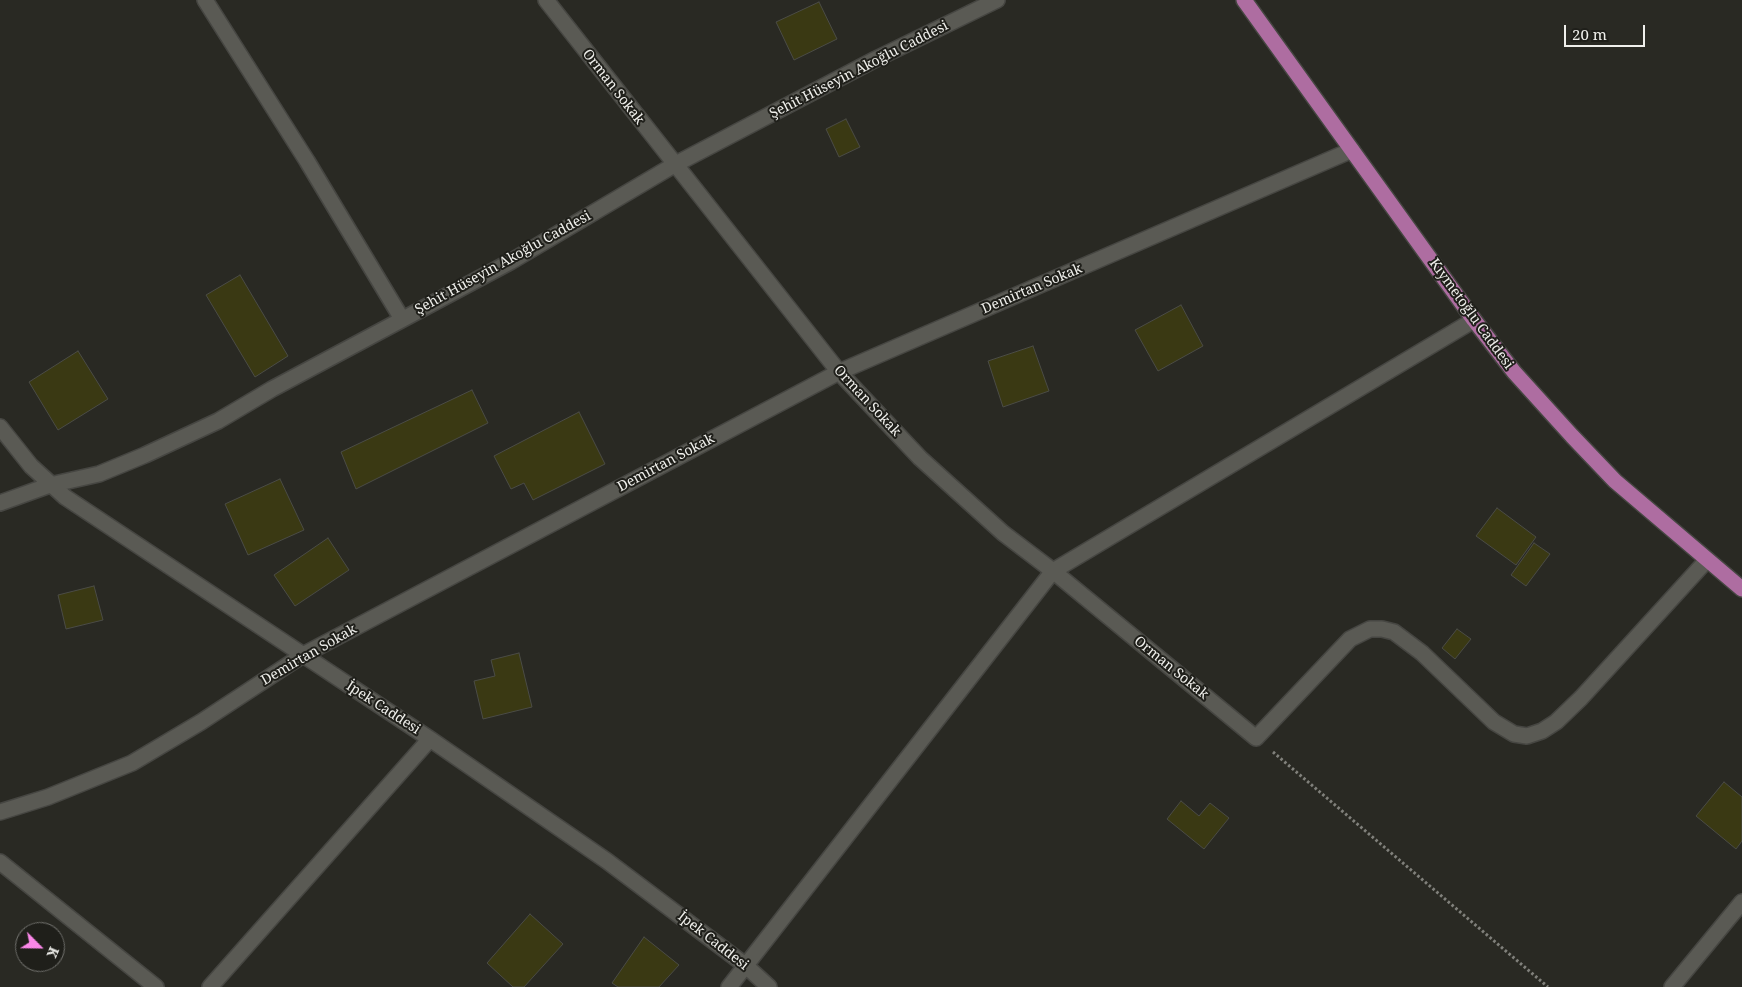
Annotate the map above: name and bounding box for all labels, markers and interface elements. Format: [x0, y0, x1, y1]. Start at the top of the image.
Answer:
scale bar [1567, 15, 1648, 47]
street label: Şehit Hüseyin Akoğlu Caddesi [767, 18, 951, 122]
text: 20 m [1572, 24, 1607, 44]
street label: Orman Sokak [578, 46, 648, 128]
street label: Şehit Hüseyin Akoğlu Caddesi [412, 208, 594, 318]
street label: Kıymetoğlu Caddesi [1425, 256, 1517, 372]
street label: Demirtan Sokak [979, 260, 1085, 318]
street label: Orman Sokak [830, 362, 904, 440]
street label: Demirtan Sokak [615, 430, 717, 496]
street label: Demirtan Sokak [258, 621, 360, 689]
street label: Orman Sokak [1130, 633, 1212, 703]
street label: İpek Caddesi [343, 678, 423, 738]
street label: İpek Caddesi [674, 908, 752, 974]
north arrow [15, 922, 65, 972]
text: K [43, 944, 64, 961]

